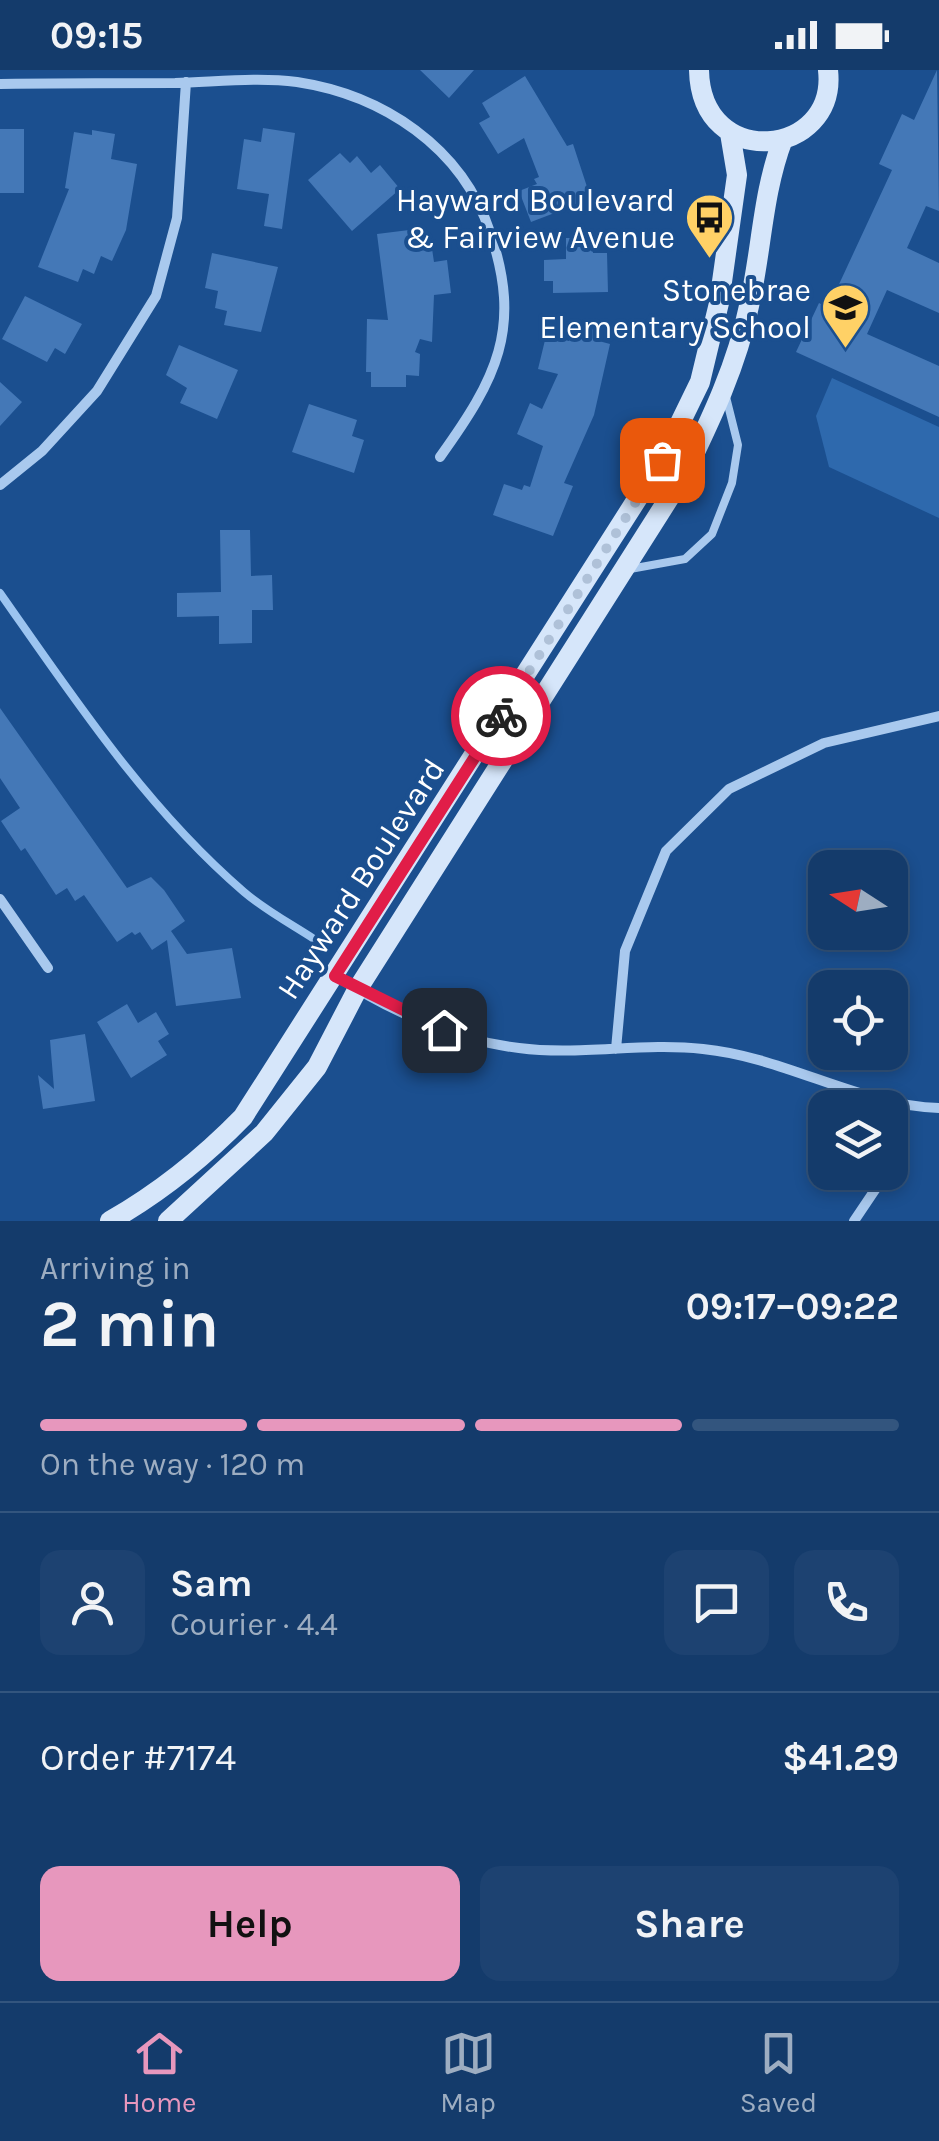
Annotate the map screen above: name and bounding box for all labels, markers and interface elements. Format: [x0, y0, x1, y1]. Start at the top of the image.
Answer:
text: 09:15 [50, 13, 143, 58]
place label: Hayward Boulevard & Fairview Avenue [396, 182, 675, 256]
bus stop icon: Hayward Boulevard & Fairview Avenue [684, 192, 736, 260]
place label: Stonebrae Elementary School [539, 272, 811, 346]
school or university icon: Stonebrae Elementary School [820, 282, 872, 350]
pin [620, 418, 705, 503]
icon: bag [635, 433, 690, 488]
courier [451, 666, 551, 766]
icon: bike [474, 689, 529, 744]
street label: Hayward Boulevard [269, 752, 453, 1006]
north arrow [808, 850, 908, 950]
map controls [808, 850, 908, 1190]
button: locate [808, 970, 908, 1070]
pin [402, 988, 487, 1073]
icon: home [417, 1003, 472, 1058]
button: layers [808, 1090, 908, 1190]
text: Arriving in [40, 1250, 191, 1287]
text: 09:17–09:22 [686, 1284, 899, 1329]
text: 2 min [40, 1286, 219, 1362]
text: On the way · 120 m [40, 1446, 305, 1483]
button: person [40, 1550, 145, 1655]
button: chat [664, 1550, 769, 1655]
button: phone [794, 1550, 899, 1655]
text: Sam [170, 1561, 253, 1606]
text: Courier · 4.4 [170, 1606, 338, 1643]
text: Order #7174 [40, 1735, 236, 1780]
text: $41.29 [782, 1735, 899, 1780]
button: Help [40, 1866, 460, 1981]
button: Share [480, 1866, 899, 1981]
tab: Home [122, 2026, 197, 2119]
tab: Map [440, 2026, 496, 2119]
tab: Saved [740, 2026, 817, 2119]

